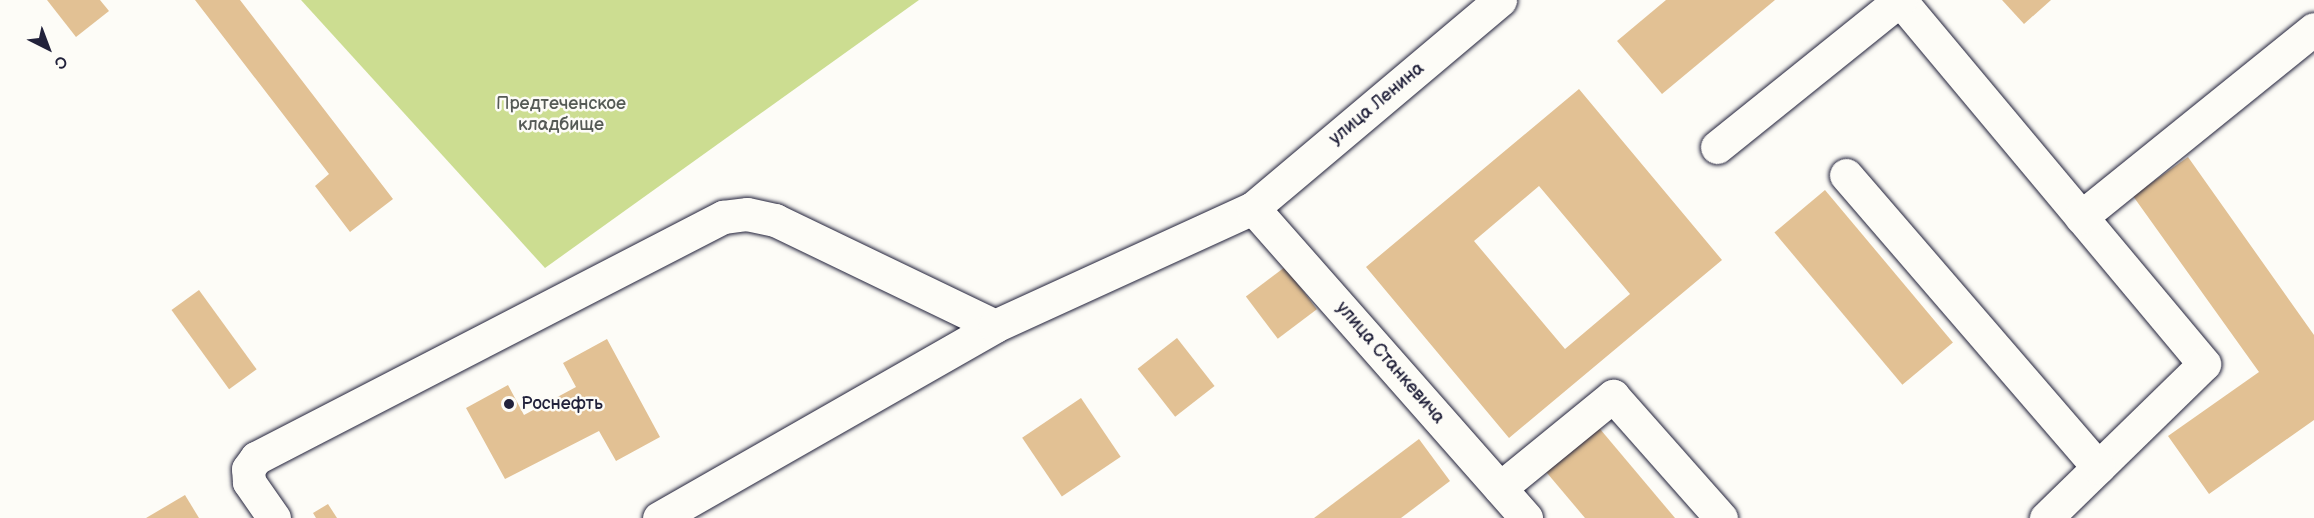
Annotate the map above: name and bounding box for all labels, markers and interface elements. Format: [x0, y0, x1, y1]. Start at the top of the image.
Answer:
north arrow [18, 18, 78, 78]
text: С [50, 51, 71, 73]
street label: улица Ленина [1325, 58, 1429, 150]
park label: Предтеченское кладбище [496, 94, 626, 136]
street label: улица Станкевича [1331, 298, 1449, 428]
place label: Роснефть [521, 393, 603, 415]
marker: Роснефть [502, 397, 516, 411]

